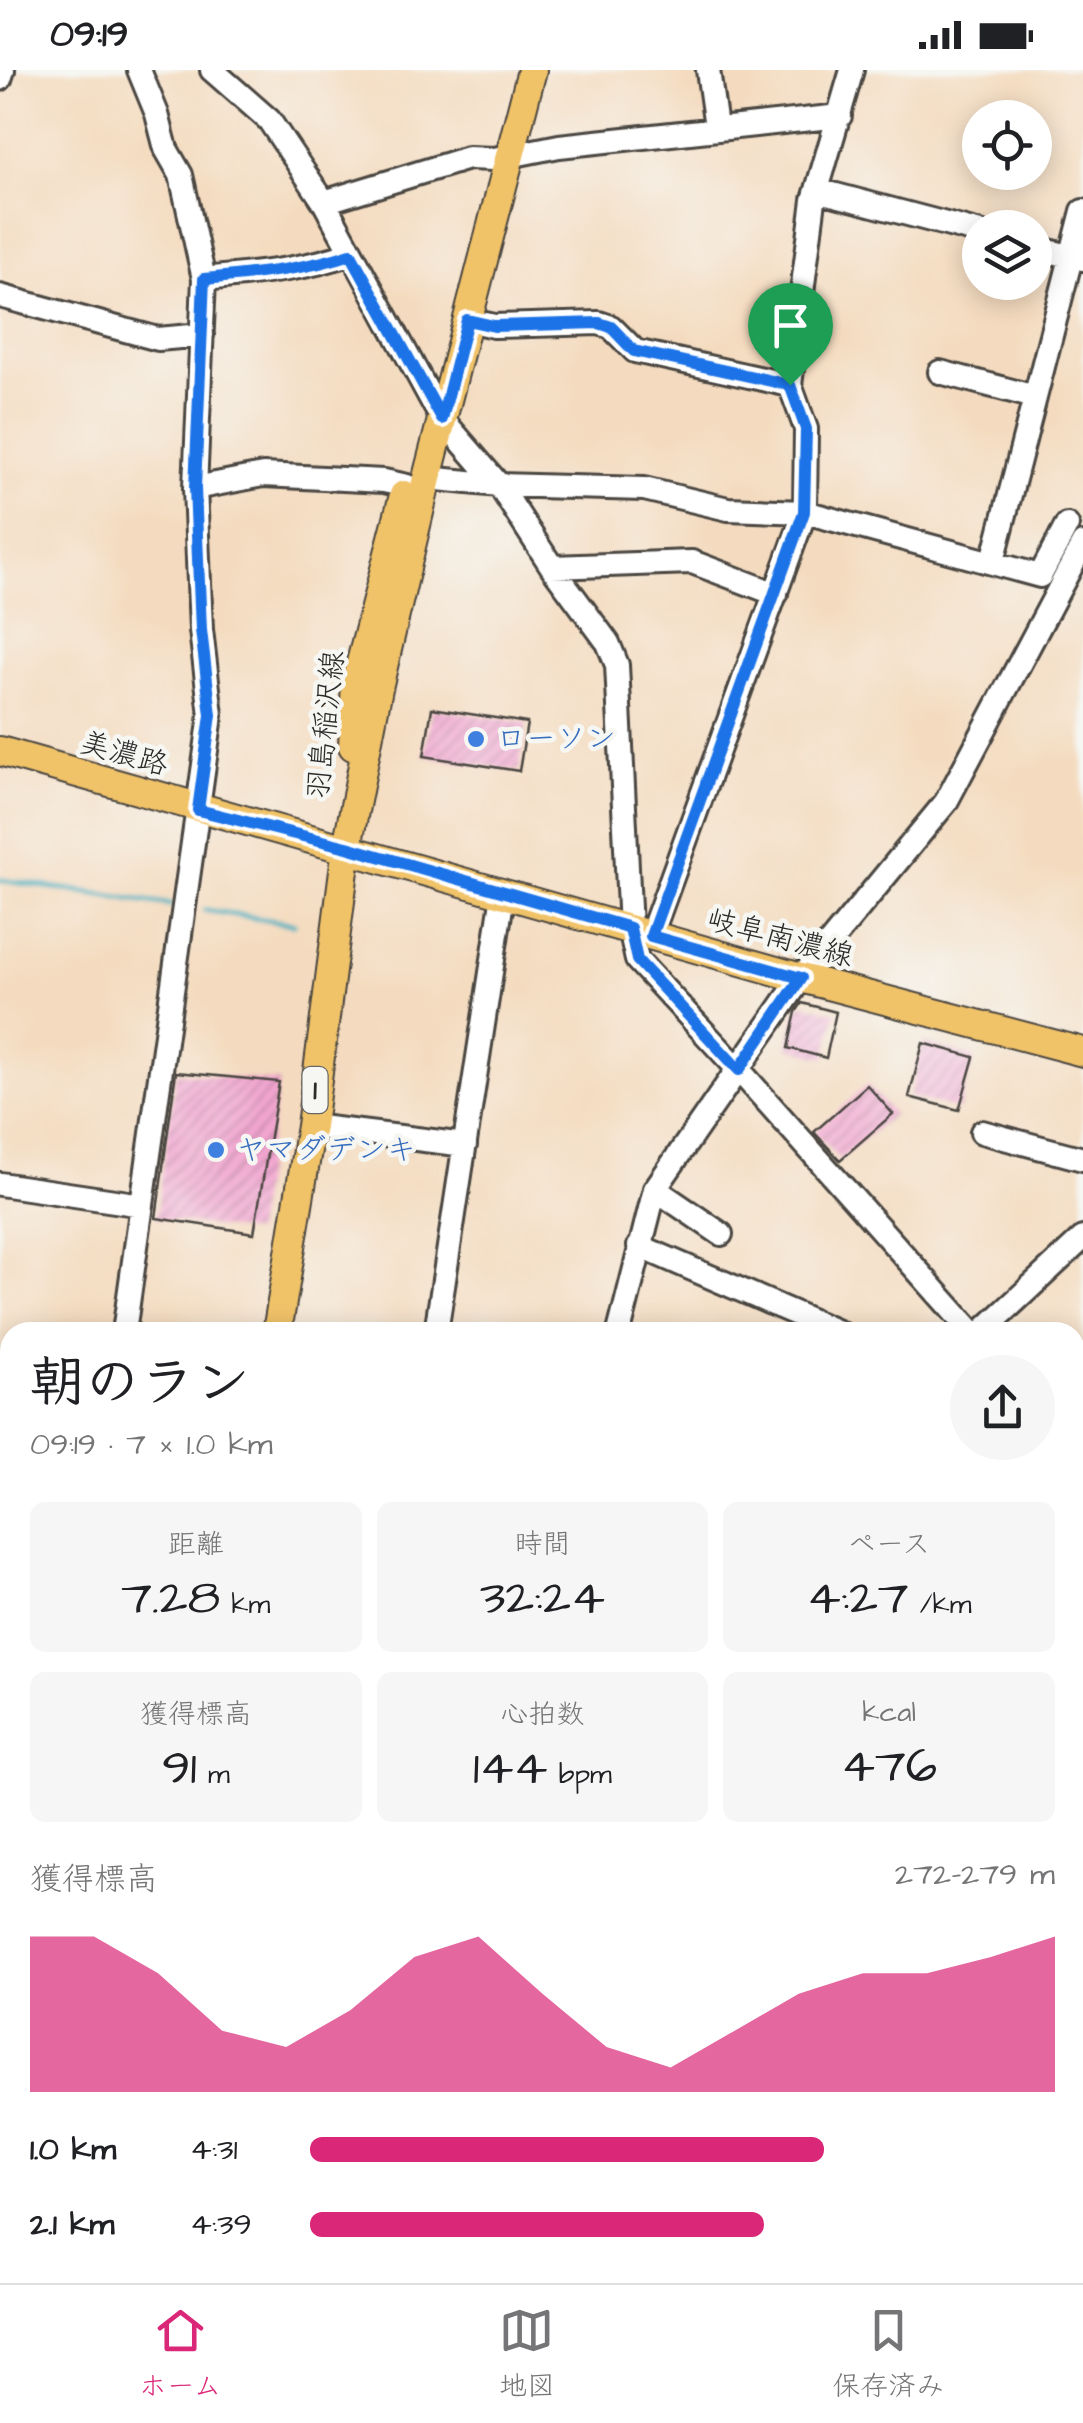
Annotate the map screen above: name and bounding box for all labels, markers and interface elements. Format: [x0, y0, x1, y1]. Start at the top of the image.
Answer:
text: 09:19 [50, 9, 128, 61]
map controls [962, 100, 1052, 300]
button: locate [962, 100, 1052, 190]
button: layers [962, 210, 1052, 300]
pin [748, 283, 833, 386]
icon: arrive [763, 298, 818, 353]
street label: 羽島稲沢線 [297, 648, 355, 802]
place label: ローソン [496, 718, 616, 760]
street label: 美濃路 [75, 721, 173, 787]
marker: ローソン [465, 728, 487, 750]
street label: 岐阜南濃線 [702, 898, 858, 978]
road number: 1 [302, 1067, 328, 1113]
place label: ヤマダデンキ [236, 1129, 416, 1171]
marker: ヤマダデンキ [205, 1139, 227, 1161]
text: 朝のラン [30, 1346, 250, 1422]
button: share [950, 1355, 1055, 1460]
text: 09:19 · 7 × 1.0 km [30, 1422, 273, 1467]
text: 距離 [168, 1525, 224, 1564]
text: 時間 [514, 1525, 571, 1564]
text: ペース [848, 1525, 930, 1564]
text: 7.28 [121, 1564, 220, 1633]
text: 32:24 [480, 1564, 605, 1633]
text: 4:27 [807, 1564, 909, 1633]
text: km [220, 1585, 270, 1624]
text: /km [909, 1585, 972, 1624]
text: kcal [862, 1693, 916, 1732]
text: 獲得標高 [140, 1695, 252, 1734]
text: 心拍数 [500, 1695, 585, 1734]
text: 476 [841, 1732, 937, 1801]
text: 91 [162, 1734, 197, 1803]
text: 144 [473, 1734, 548, 1803]
text: m [197, 1755, 230, 1794]
text: bpm [548, 1755, 612, 1794]
text: 272–279 m [895, 1852, 1055, 1897]
text: 獲得標高 [30, 1857, 158, 1902]
text: 1.0 km [30, 2127, 116, 2172]
text: 4:31 [190, 2127, 238, 2172]
text: 2.1 km [30, 2202, 114, 2247]
text: 4:39 [190, 2202, 252, 2247]
tab: ホーム [139, 2303, 222, 2406]
tab: 地図 [499, 2303, 555, 2406]
tab: 保存済み [832, 2303, 944, 2406]

